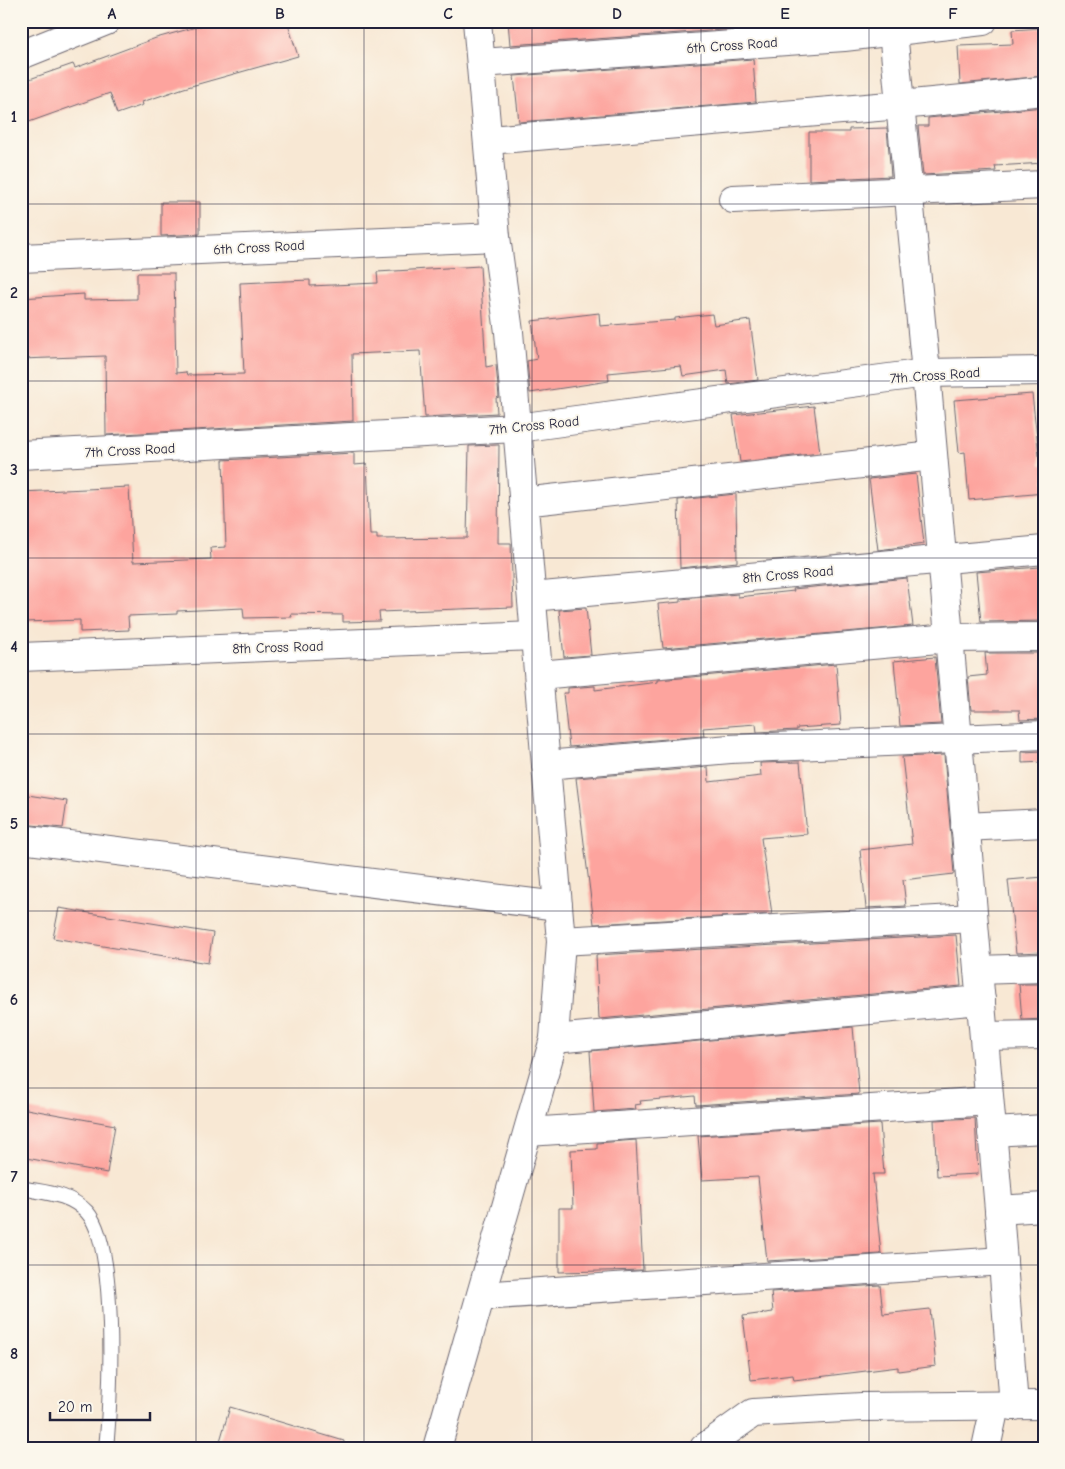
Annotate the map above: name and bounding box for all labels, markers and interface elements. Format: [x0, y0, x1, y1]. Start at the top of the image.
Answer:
text: A [108, 5, 117, 23]
text: B [275, 5, 285, 23]
text: C [443, 5, 453, 23]
text: D [612, 5, 622, 23]
text: E [780, 5, 790, 23]
text: F [948, 5, 958, 23]
street label: 6th Cross Road [686, 34, 778, 57]
text: 1 [11, 108, 17, 126]
street label: 6th Cross Road [213, 237, 305, 258]
text: 2 [10, 284, 18, 302]
street label: 7th Cross Road [889, 364, 981, 387]
street label: 7th Cross Road [488, 412, 580, 439]
street label: 7th Cross Road [84, 440, 176, 461]
text: 3 [10, 461, 18, 479]
street label: 8th Cross Road [742, 562, 834, 587]
street label: 8th Cross Road [232, 637, 324, 658]
text: 4 [10, 638, 18, 656]
text: 5 [10, 815, 18, 833]
text: 6 [10, 991, 18, 1009]
text: 7 [10, 1168, 18, 1186]
text: 8 [10, 1345, 18, 1363]
scale bar [50, 1389, 150, 1421]
text: 20 m [58, 1398, 92, 1416]

